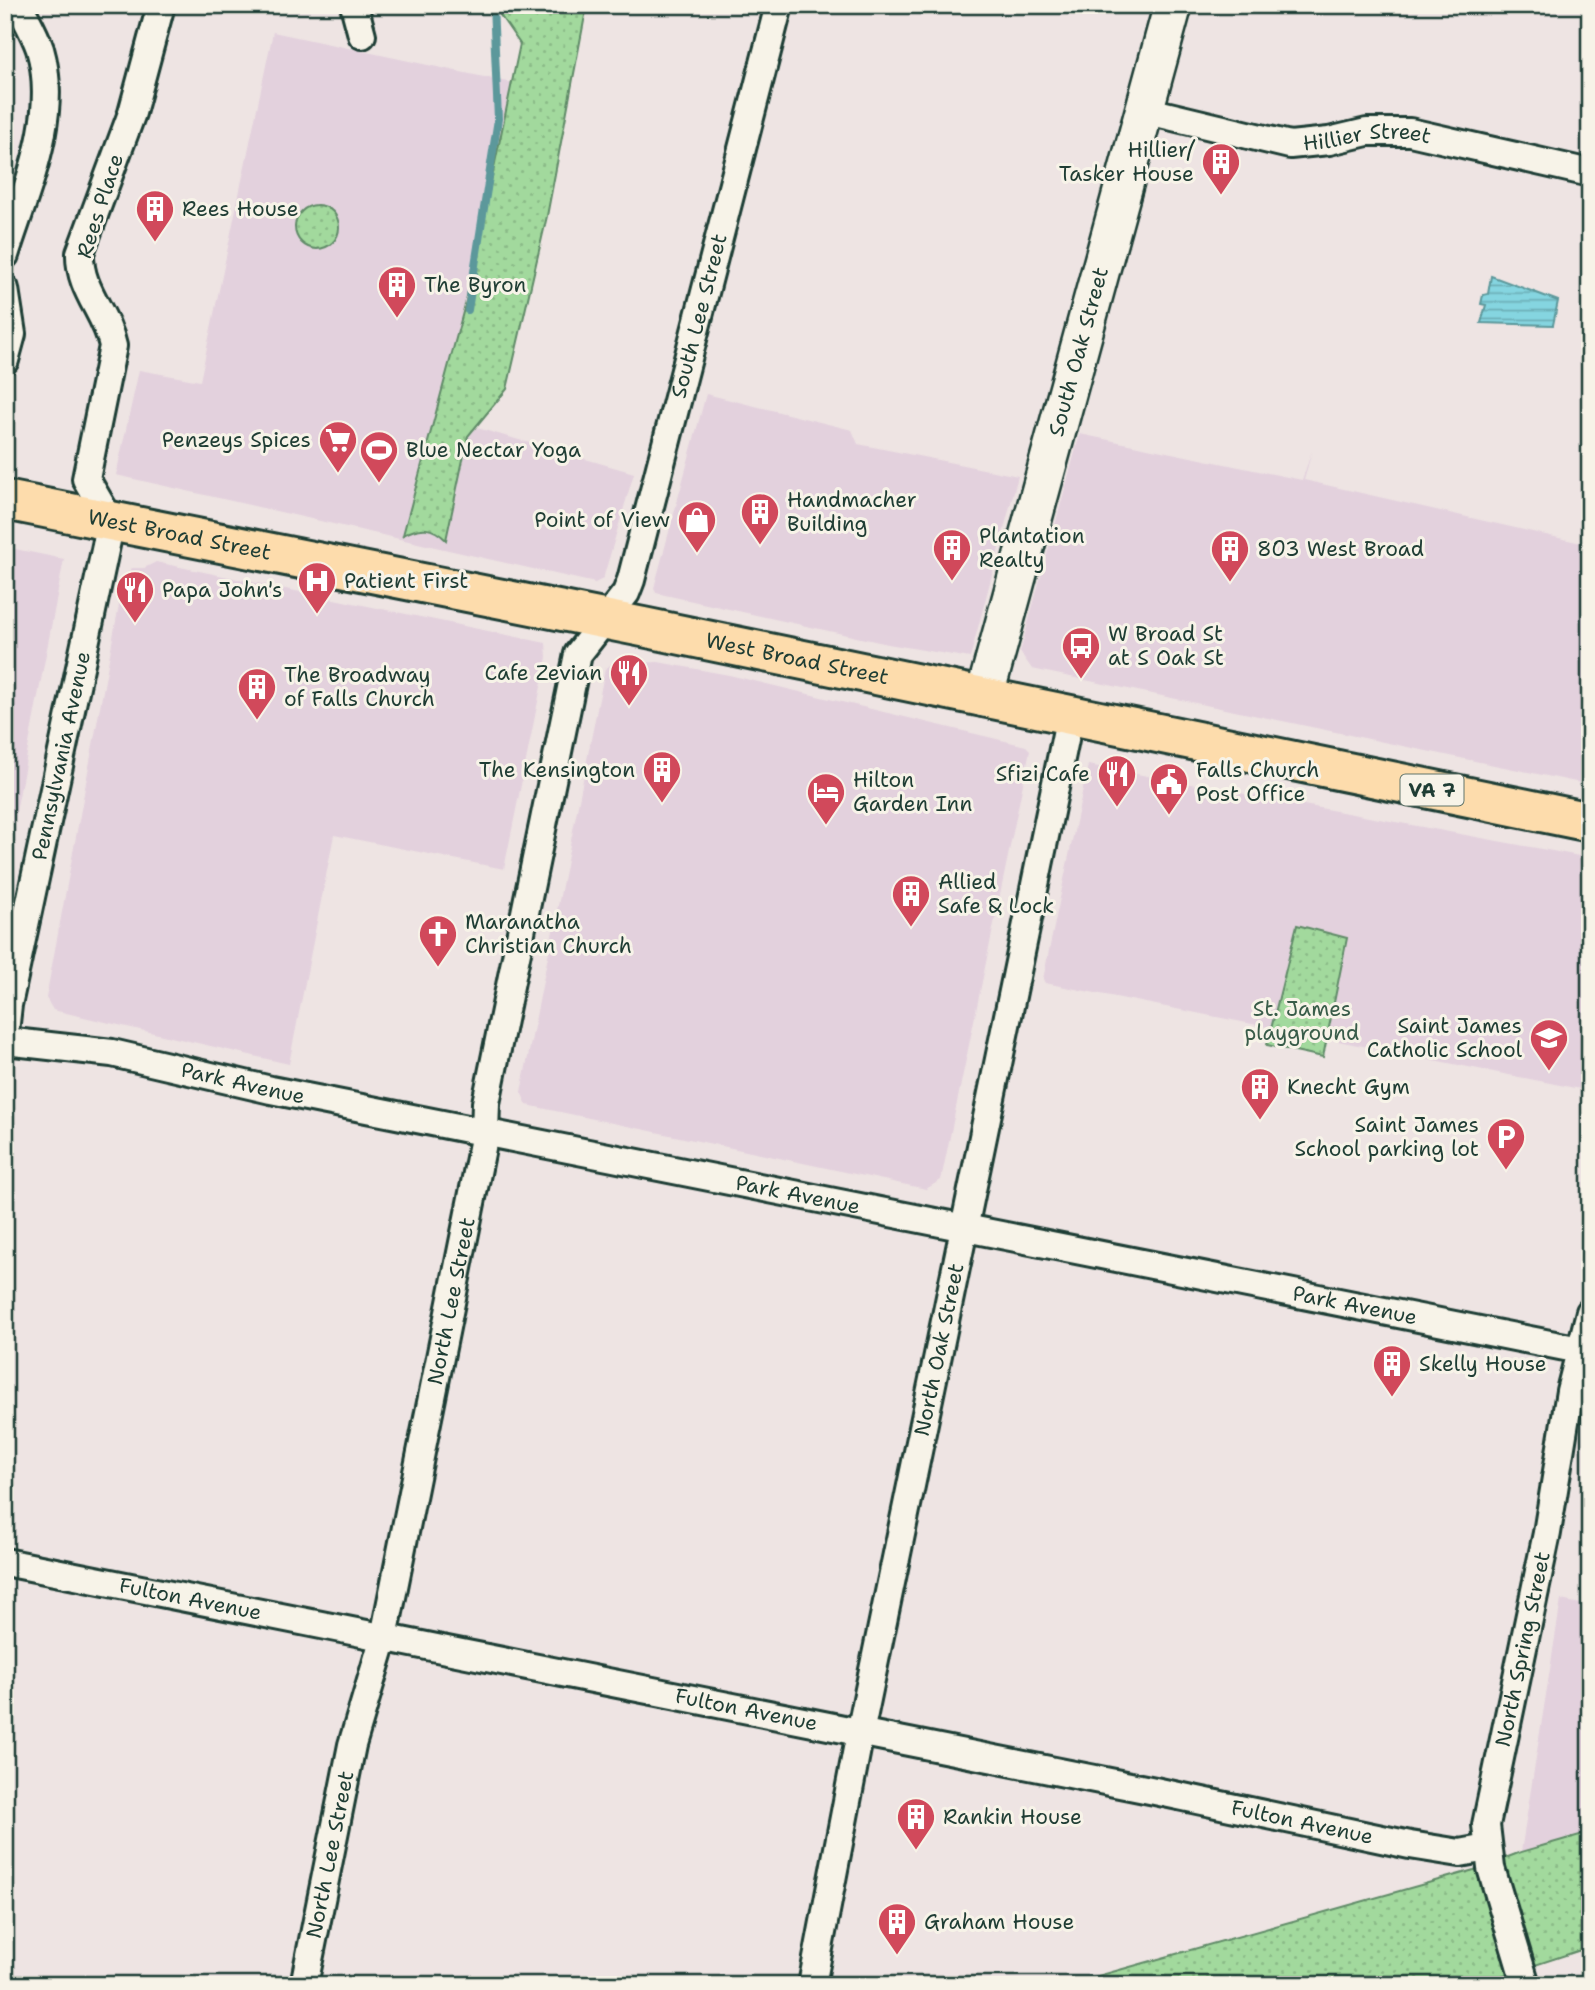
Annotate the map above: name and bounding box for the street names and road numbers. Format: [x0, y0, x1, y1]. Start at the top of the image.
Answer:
street label: Hillier Street [1302, 118, 1434, 158]
street label: Rees Place [70, 150, 130, 262]
street label: South Lee Street [664, 231, 734, 401]
street label: South Oak Street [1042, 264, 1115, 439]
street label: West Broad Street [85, 503, 274, 567]
street label: West Broad Street [703, 626, 891, 691]
street label: Pennsylvania Avenue [25, 649, 97, 863]
road number: VA 7 [1400, 775, 1464, 806]
street label: Park Avenue [178, 1055, 307, 1110]
street label: Park Avenue [733, 1169, 862, 1221]
street label: North Lee Street [421, 1215, 482, 1387]
street label: North Oak Street [908, 1261, 971, 1439]
street label: Park Avenue [1290, 1279, 1420, 1331]
street label: North Spring Street [1489, 1549, 1557, 1749]
street label: Fulton Avenue [117, 1571, 264, 1627]
street label: Fulton Avenue [673, 1682, 820, 1738]
street label: North Lee Street [300, 1768, 361, 1941]
street label: Fulton Avenue [1228, 1793, 1376, 1851]

